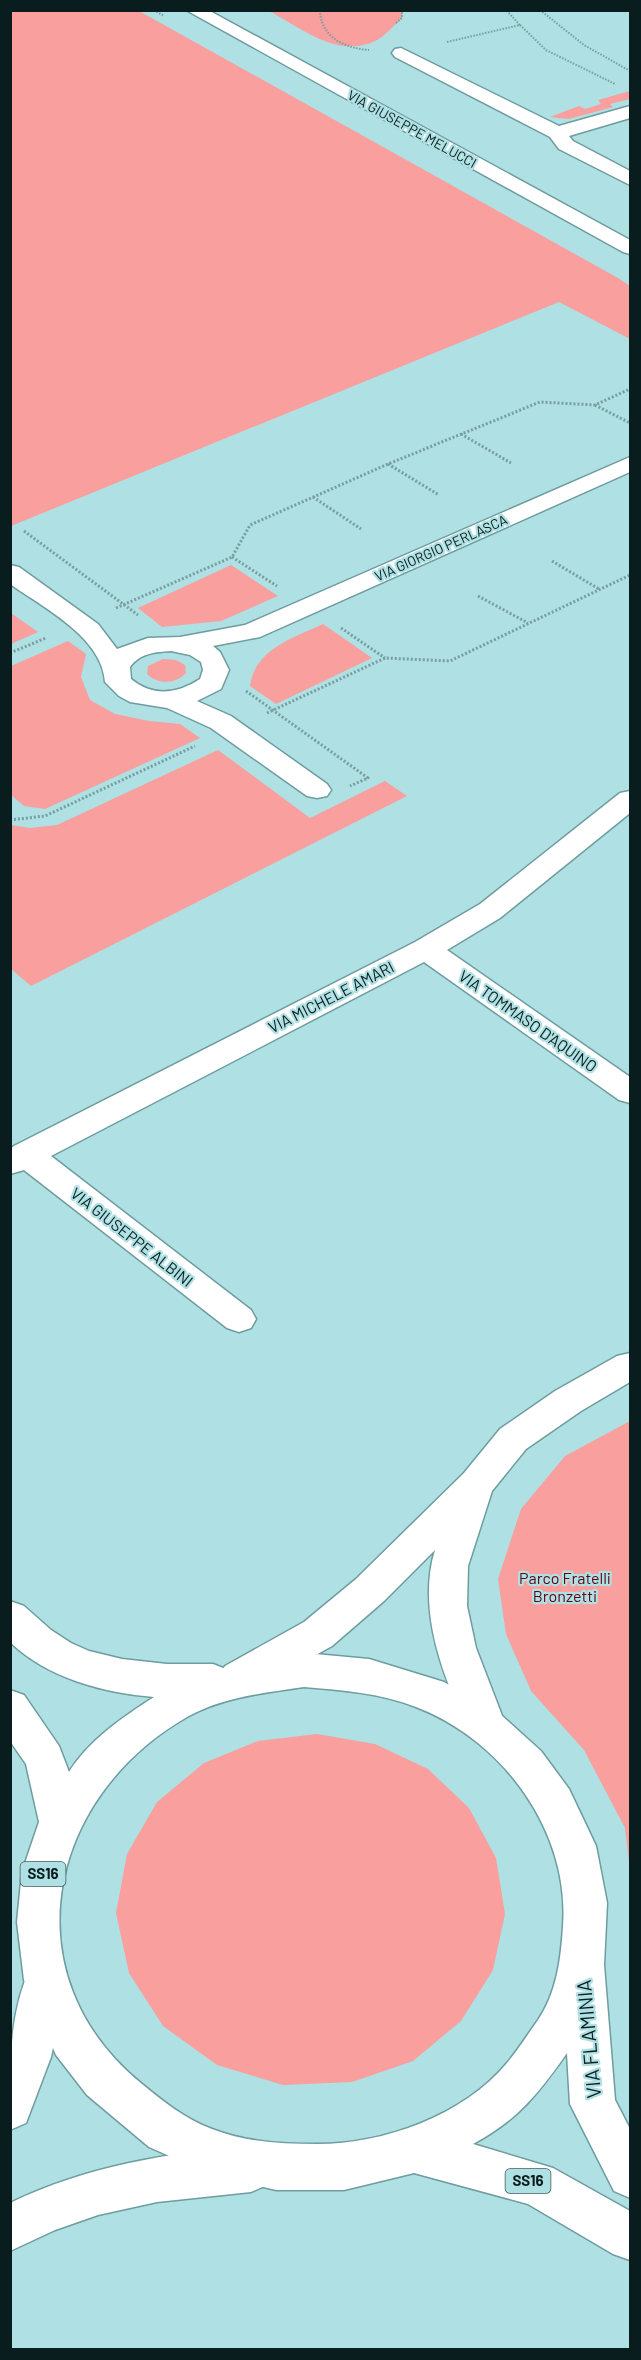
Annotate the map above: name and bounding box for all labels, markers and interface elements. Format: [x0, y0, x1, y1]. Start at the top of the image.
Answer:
street label: VIA GIUSEPPE MELUCCI [345, 86, 480, 171]
street label: VIA GIORGIO PERLASCA [372, 510, 510, 584]
street label: VIA MICHELE AMARI [265, 957, 397, 1037]
street label: VIA TOMMASO D'AQUINO [456, 966, 601, 1076]
street label: VIA GIUSEPPE ALBINI [68, 1183, 197, 1290]
park label: Parco Fratelli Bronzetti [519, 1568, 611, 1605]
road number: SS16 [20, 1862, 66, 1886]
street label: VIA FLAMINIA [571, 1979, 605, 2099]
road number: SS16 [506, 2169, 550, 2193]

